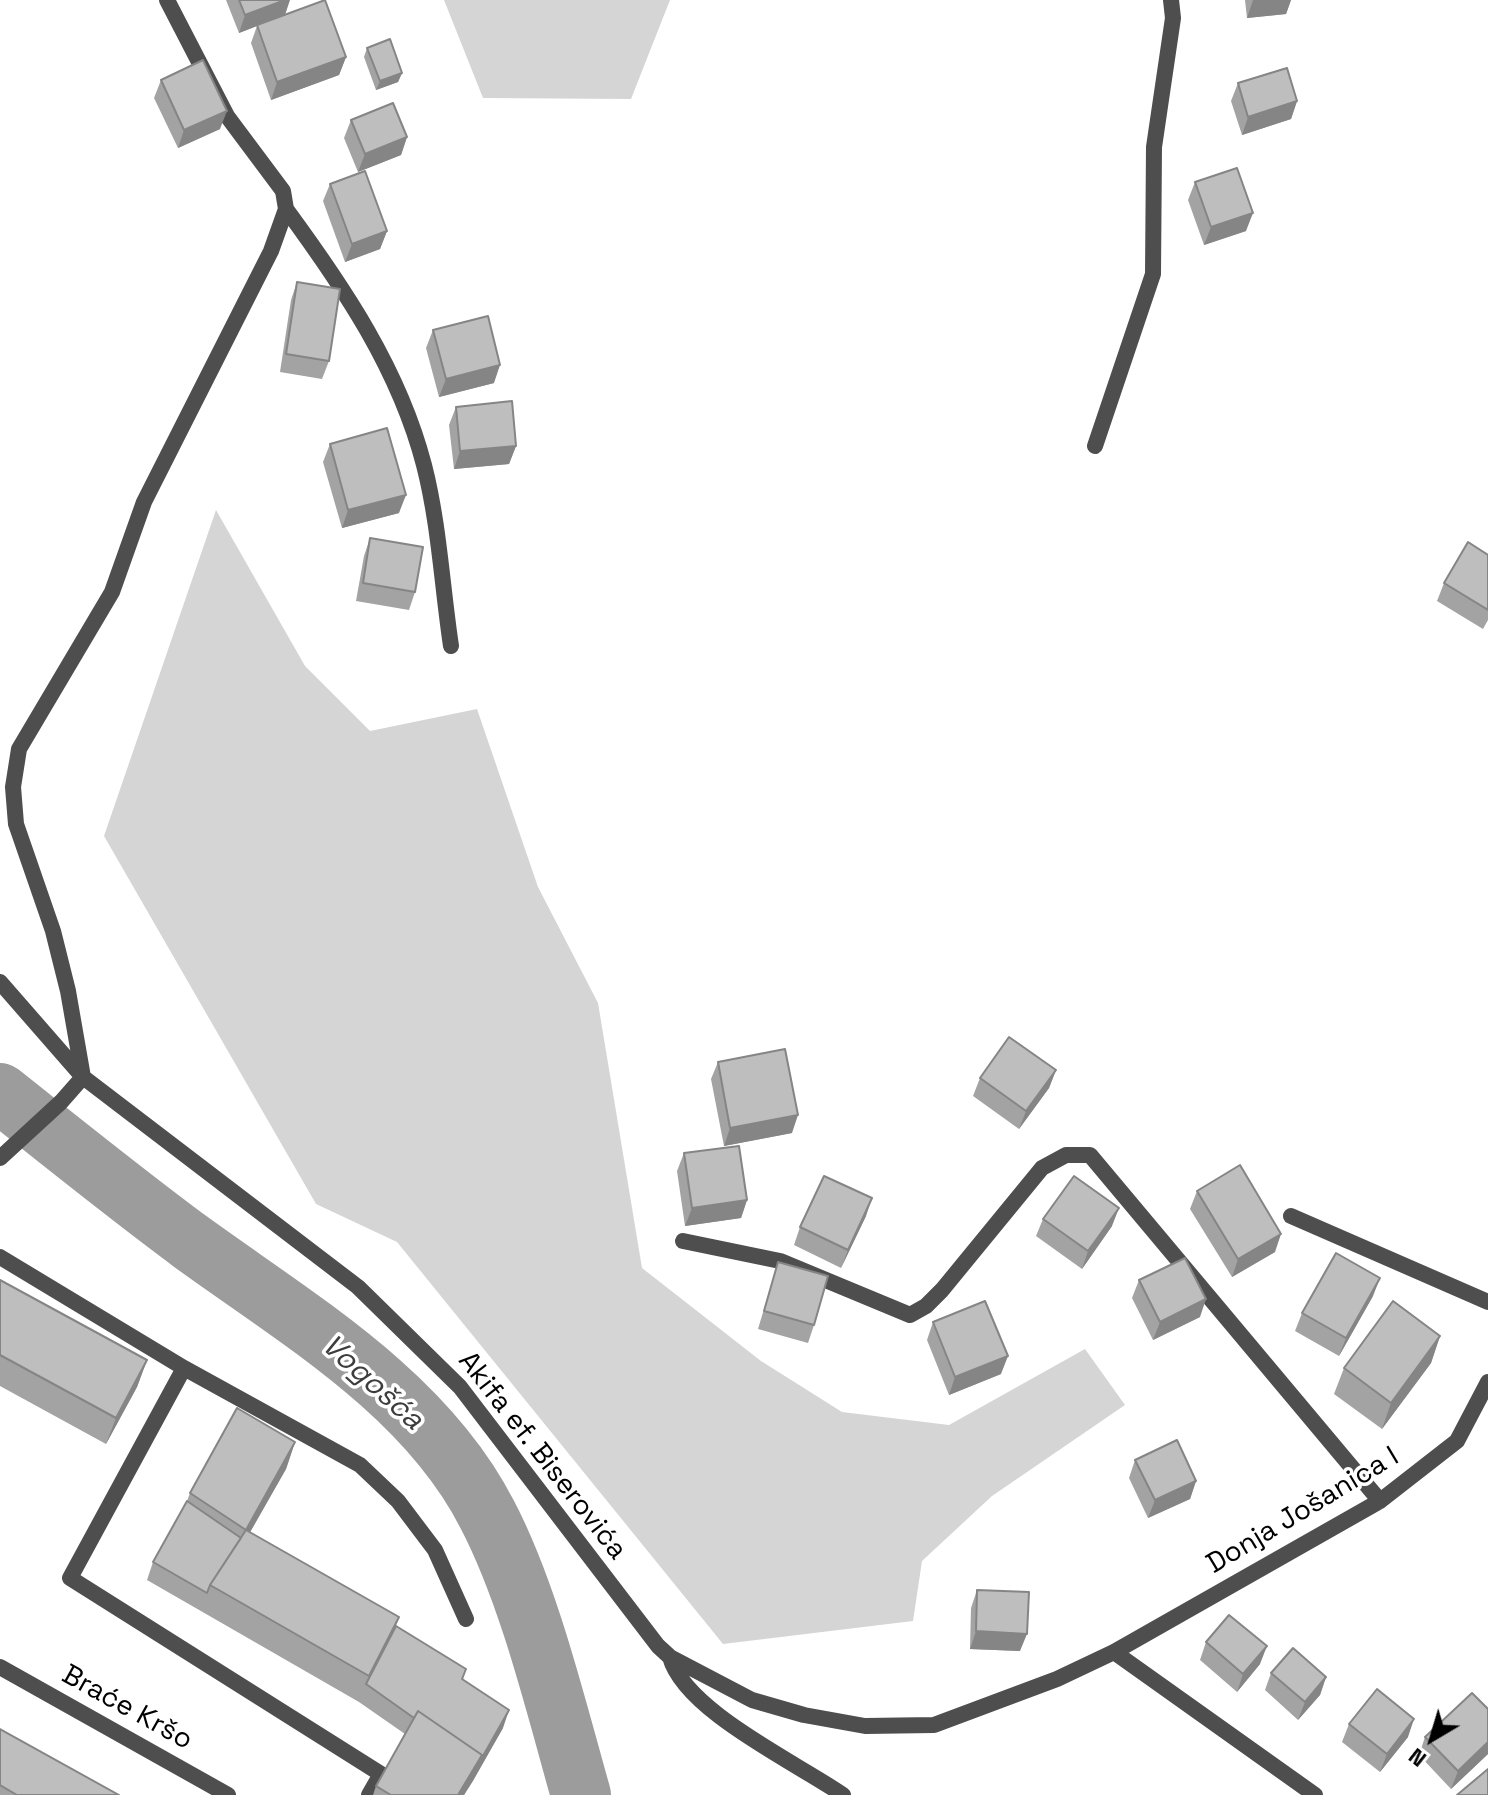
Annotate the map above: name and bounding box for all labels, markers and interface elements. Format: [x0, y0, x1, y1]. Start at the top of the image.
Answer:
water label: Vogošća [314, 1328, 430, 1438]
street label: Akifa ef. Biserovića [450, 1345, 634, 1567]
street label: Donja Jošanica I [1201, 1440, 1405, 1582]
street label: Braće Kršo [56, 1658, 198, 1758]
north arrow [1392, 1699, 1472, 1779]
text: N [1403, 1742, 1432, 1773]

